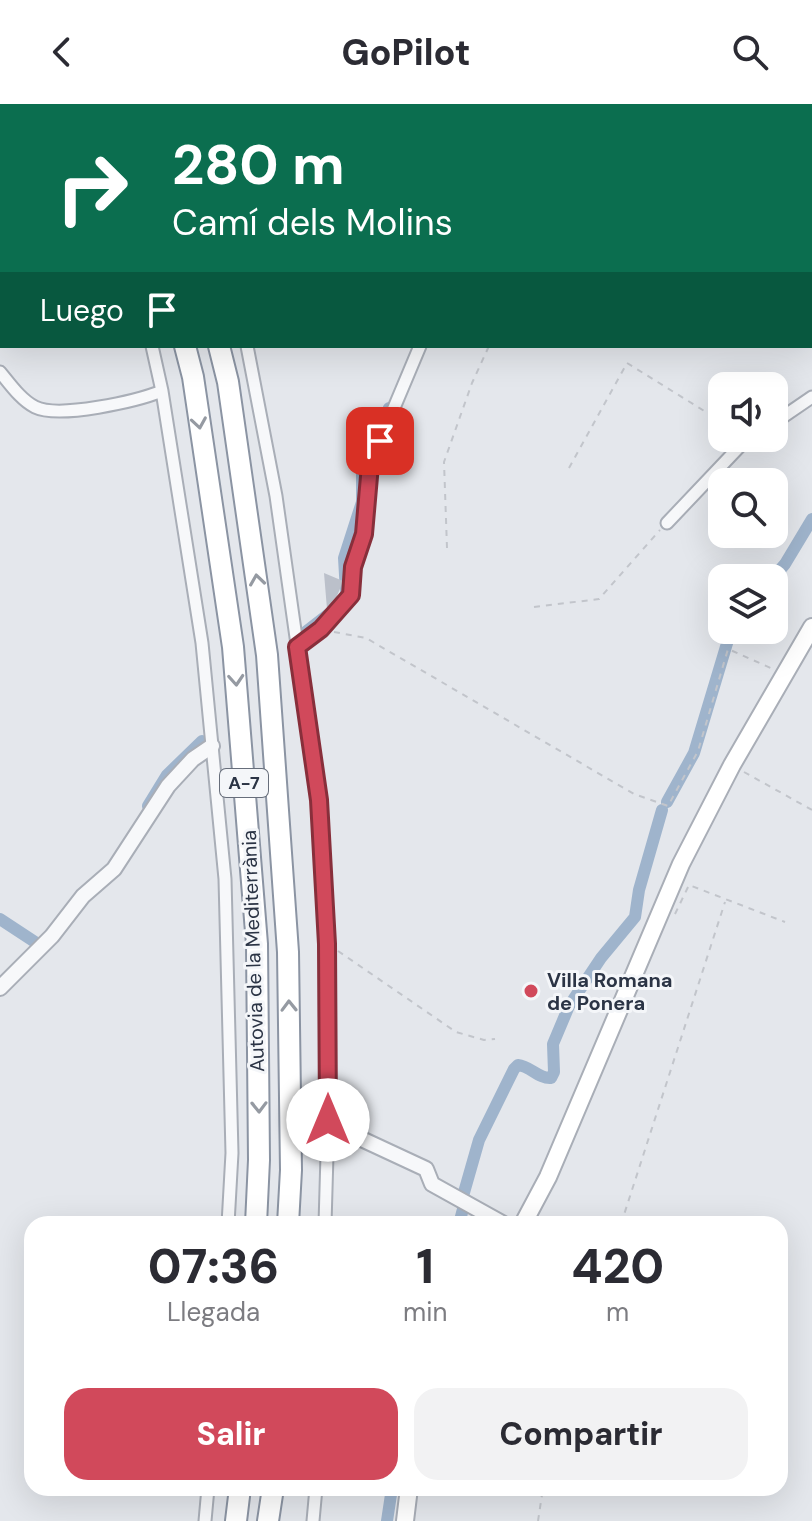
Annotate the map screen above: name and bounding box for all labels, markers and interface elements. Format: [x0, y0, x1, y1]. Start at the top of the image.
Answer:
text: GoPilot [341, 29, 471, 76]
icon: back [40, 30, 84, 74]
icon: search [728, 30, 772, 74]
text: 280 m [172, 128, 345, 201]
icon: right [40, 136, 144, 240]
text: Camí dels Molins [172, 199, 453, 246]
icon: arrive [140, 288, 184, 332]
text: Luego [40, 291, 124, 330]
map controls [708, 372, 788, 644]
button: sound [708, 372, 788, 452]
pin [346, 407, 414, 475]
one-way arrow [190, 416, 207, 429]
icon: arrive [358, 419, 402, 463]
button: search [708, 468, 788, 548]
button: layers [708, 564, 788, 644]
one-way arrow [249, 573, 266, 586]
one-way arrow [227, 674, 244, 687]
road number: A-7 [220, 769, 268, 797]
street label: Autovia de la Mediterrània [236, 830, 270, 1072]
place label: Villa Romana de Ponera [547, 967, 673, 1016]
marker: Villa Romana de Ponera [522, 982, 540, 1000]
one-way arrow [280, 999, 298, 1012]
position arrow [286, 1078, 370, 1162]
one-way arrow [250, 1101, 268, 1114]
text: 07:36 [148, 1235, 279, 1298]
text: 1 [416, 1235, 434, 1298]
text: 420 [571, 1235, 664, 1298]
text: Llegada [167, 1295, 260, 1329]
text: min [403, 1295, 447, 1329]
text: m [606, 1295, 629, 1329]
button: Salir [64, 1388, 398, 1480]
button: Compartir [414, 1388, 748, 1480]

